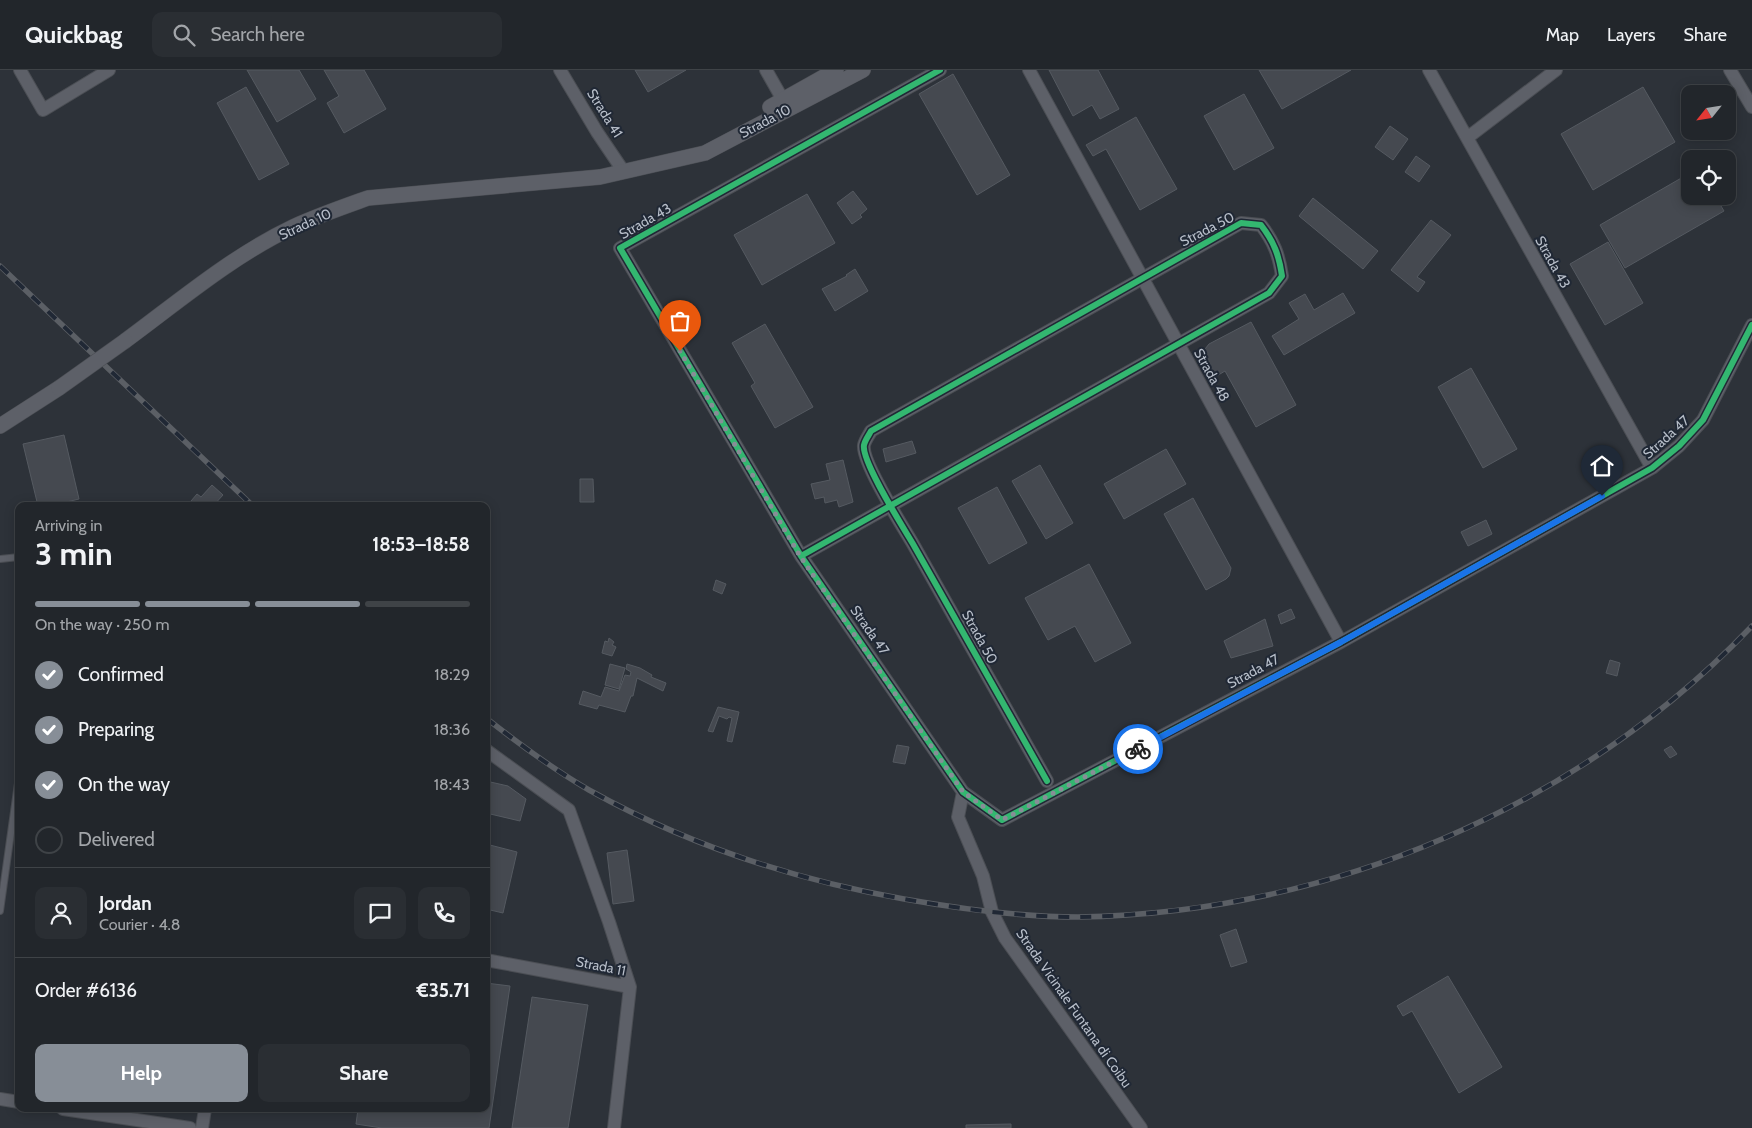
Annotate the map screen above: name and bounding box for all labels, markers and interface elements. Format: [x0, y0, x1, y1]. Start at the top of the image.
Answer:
search box [152, 12, 502, 57]
text: Quickbag [25, 20, 122, 49]
icon: search [170, 21, 198, 49]
text: Search here [210, 23, 305, 46]
text: Map [1546, 24, 1579, 46]
text: Layers [1607, 24, 1656, 46]
text: Share [1684, 24, 1727, 46]
street label: Strada 41 [583, 85, 627, 141]
north arrow [1681, 85, 1736, 140]
map controls [1681, 85, 1736, 205]
street label: Strada 10 [736, 100, 794, 142]
button: locate [1681, 150, 1736, 205]
street label: Strada 43 [616, 199, 674, 243]
street label: Strada 10 [276, 204, 334, 244]
street label: Strada 50 [1177, 208, 1237, 250]
street label: Strada 43 [1531, 233, 1575, 291]
pin [659, 300, 701, 351]
icon: bag [666, 307, 694, 335]
street label: Strada 48 [1190, 345, 1234, 405]
street label: Strada 47 [1639, 411, 1693, 463]
pin [1581, 445, 1623, 496]
icon: home [1588, 452, 1616, 480]
text: Arriving in [35, 516, 102, 535]
text: 18:53–18:58 [372, 533, 470, 556]
text: 3 min [35, 534, 113, 573]
street label: Strada 47 [846, 602, 894, 658]
street label: Strada 50 [958, 607, 1002, 667]
text: On the way · 250 m [35, 615, 169, 634]
street label: Strada 47 [1224, 650, 1282, 692]
icon: check [35, 661, 63, 689]
text: Confirmed [78, 663, 164, 686]
text: 18:29 [434, 665, 470, 684]
icon: check [35, 716, 63, 744]
text: Preparing [78, 718, 154, 741]
text: 18:36 [434, 720, 470, 739]
courier [1113, 724, 1163, 774]
icon: bike [1124, 735, 1152, 763]
icon: check [35, 771, 63, 799]
text: On the way [78, 773, 170, 796]
text: 18:43 [434, 775, 470, 794]
text: Delivered [78, 828, 155, 851]
button: person [35, 887, 87, 939]
button: chat [354, 887, 406, 939]
button: phone [418, 887, 470, 939]
text: Jordan [99, 892, 152, 915]
text: Courier · 4.8 [99, 915, 181, 934]
street label: Strada Vicinale Funtana di Coibu [1012, 925, 1136, 1091]
street label: Strada 11 [574, 952, 628, 980]
text: Order #6136 [35, 979, 137, 1002]
text: €35.71 [416, 979, 470, 1002]
button: Help [35, 1044, 248, 1102]
button: Share [258, 1044, 470, 1102]

